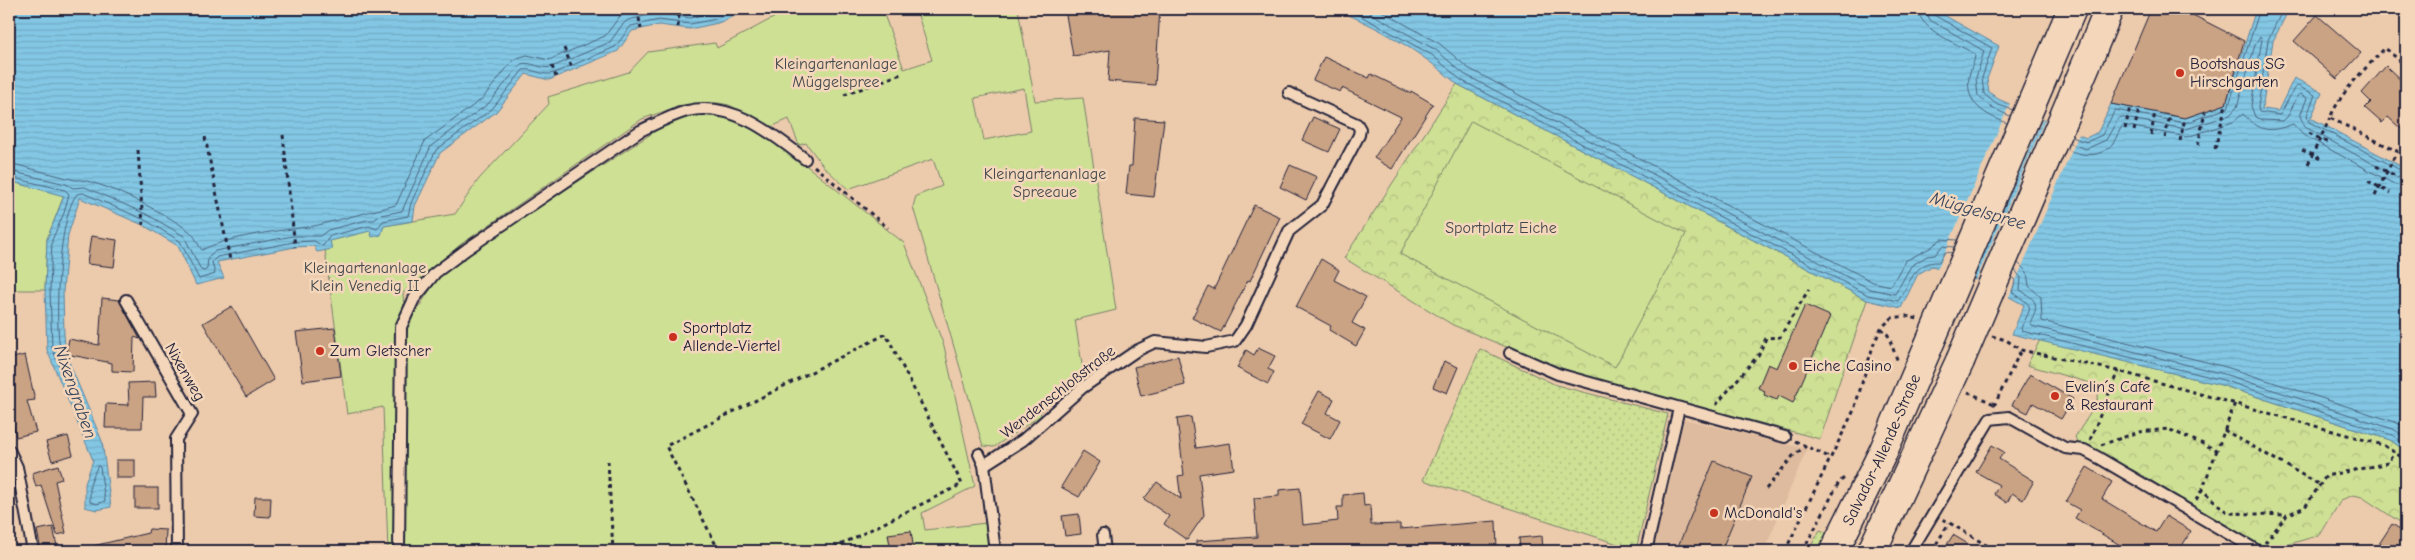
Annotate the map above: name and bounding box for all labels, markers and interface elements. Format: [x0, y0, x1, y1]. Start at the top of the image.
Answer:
park label: Kleingartenanlage Müggelspree [775, 55, 897, 91]
place label: Bootshaus SG Hirschgarten [2190, 55, 2285, 91]
marker: Bootshaus SG Hirschgarten [2174, 67, 2186, 79]
park label: Kleingartenanlage Spreeaue [984, 165, 1106, 201]
water label: Müggelspree [1927, 187, 2028, 235]
park label: Sportplatz Eiche [1445, 219, 1557, 237]
park label: Kleingartenanlage Klein Venedig II [304, 259, 426, 295]
place label: Sportplatz Allende-Viertel [683, 319, 781, 355]
marker: Sportplatz Allende-Viertel [667, 331, 679, 343]
street label: Nixenweg [161, 340, 209, 404]
place label: Zum Gletscher [330, 342, 432, 360]
street label: Wendenschloßstraße [997, 342, 1119, 442]
water label: Nixengraben [49, 343, 101, 441]
marker: Zum Gletscher [314, 345, 326, 357]
place label: Eiche Casino [1803, 357, 1892, 375]
marker: Eiche Casino [1787, 360, 1799, 372]
street label: Salvador-Allende-Straße [1839, 371, 1924, 528]
place label: Evelin´s Cafe & Restaurant [2065, 378, 2153, 414]
marker: Evelin´s Cafe & Restaurant [2049, 390, 2061, 402]
place label: McDonald's [1724, 504, 1803, 522]
marker: McDonald's [1708, 507, 1720, 519]

